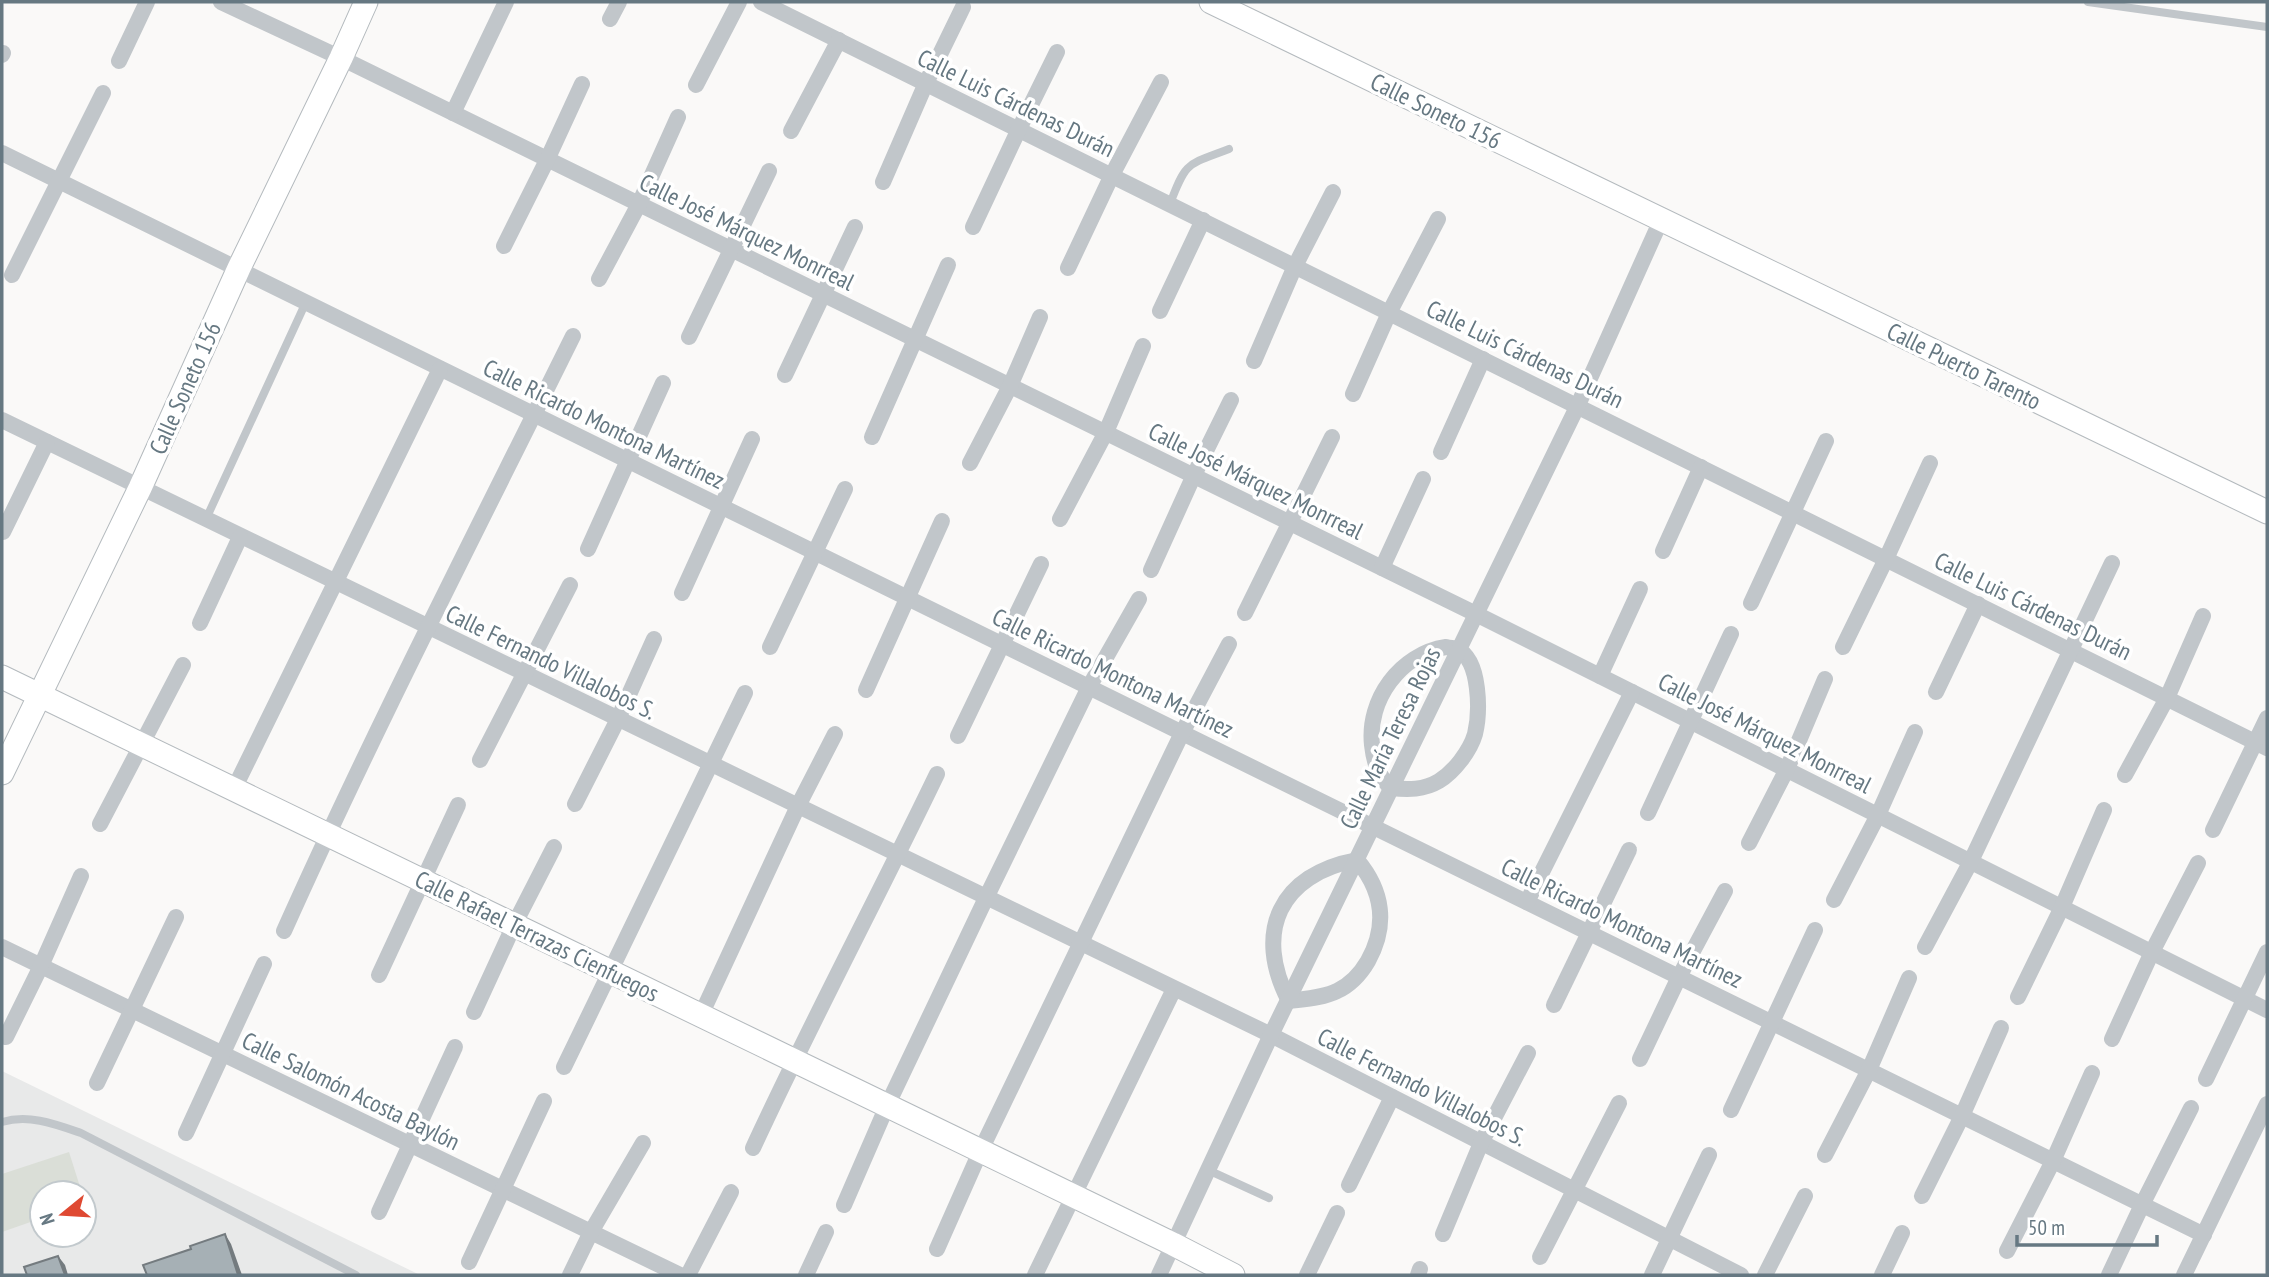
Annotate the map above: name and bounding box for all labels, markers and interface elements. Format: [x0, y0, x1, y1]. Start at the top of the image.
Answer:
street label: Calle Luis Cárdenas Durán [912, 42, 1120, 164]
street label: Calle Soneto 156 [1365, 66, 1507, 156]
street label: Calle José Márquez Monrreal [634, 166, 860, 298]
street label: Calle Luis Cárdenas Durán [1421, 293, 1629, 415]
street label: Calle Puerto Tarento [1882, 315, 2046, 417]
street label: Calle Soneto 156 [142, 317, 228, 459]
street label: Calle Ricardo Montona Martínez [478, 352, 730, 496]
street label: Calle José Márquez Monrreal [1143, 415, 1369, 547]
street label: Calle Luis Cárdenas Durán [1929, 545, 2137, 667]
street label: Calle Fernando Villalobos S. [441, 598, 661, 726]
street label: Calle Ricardo Montona Martínez [987, 601, 1239, 745]
street label: Calle María Teresa Rojas [1333, 642, 1447, 834]
street label: Calle José Márquez Monrreal [1653, 666, 1877, 800]
street label: Calle Ricardo Montona Martínez [1496, 851, 1748, 995]
street label: Calle Rafael Terrazas Cienfuegos [410, 863, 664, 1009]
street label: Calle Fernando Villalobos S. [1312, 1021, 1532, 1153]
street label: Calle Salomón Acosta Baylón [237, 1025, 465, 1157]
north arrow [28, 1179, 98, 1249]
scale bar [2017, 1204, 2157, 1248]
text: N [34, 1211, 60, 1228]
text: 50 m [2028, 1214, 2065, 1241]

